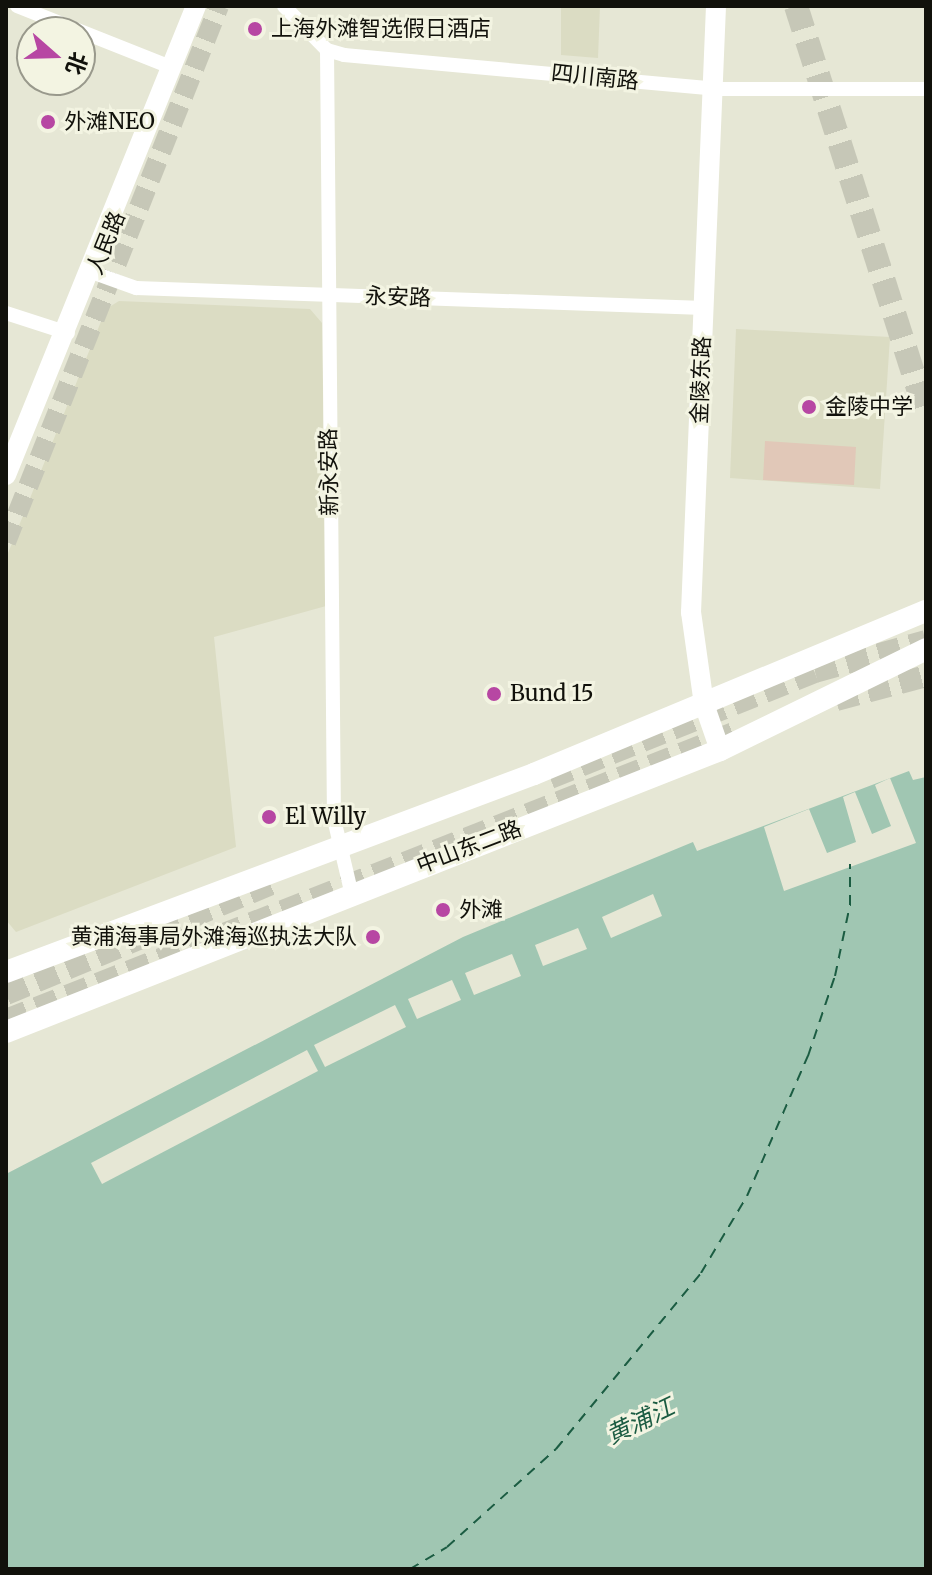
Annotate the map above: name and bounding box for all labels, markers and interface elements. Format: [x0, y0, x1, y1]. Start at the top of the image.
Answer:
north arrow [16, 16, 96, 96]
place label: 上海外滩智选假日酒店 [271, 16, 491, 42]
marker: 上海外滩智选假日酒店 [246, 20, 264, 38]
text: 北 [60, 48, 94, 79]
street label: 四川南路 [550, 59, 640, 95]
place label: 外滩NEO [64, 109, 155, 135]
marker: 外滩NEO [39, 113, 57, 131]
street label: 人民路 [81, 207, 131, 279]
street label: 永安路 [365, 283, 431, 311]
street label: 金陵东路 [686, 336, 716, 424]
place label: 金陵中学 [825, 394, 913, 420]
marker: 金陵中学 [800, 398, 818, 416]
street label: 新永安路 [315, 428, 343, 516]
place label: Bund 15 [510, 681, 594, 707]
marker: Bund 15 [485, 685, 503, 703]
place label: El Willy [285, 804, 366, 830]
marker: El Willy [260, 808, 278, 826]
street label: 中山东二路 [413, 815, 525, 879]
place label: 外滩 [459, 897, 503, 923]
marker: 外滩 [434, 901, 452, 919]
place label: 黄浦海事局外滩海巡执法大队 [71, 924, 357, 950]
marker: 黄浦海事局外滩海巡执法大队 [364, 928, 382, 946]
water label: 黄浦江 [601, 1392, 679, 1450]

